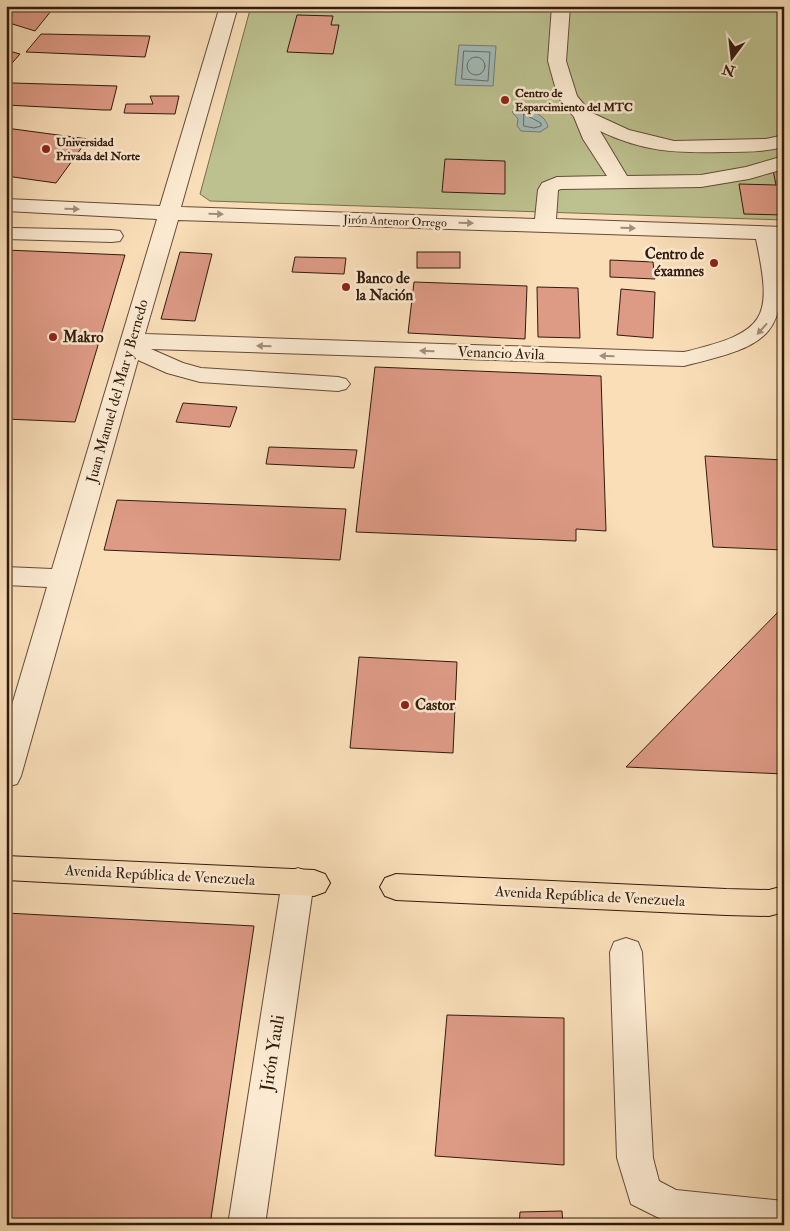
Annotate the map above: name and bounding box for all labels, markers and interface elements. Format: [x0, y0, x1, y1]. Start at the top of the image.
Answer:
north arrow [708, 32, 758, 82]
text: N [720, 60, 738, 80]
place label: Centro de Esparcimiento del MTC [515, 86, 633, 115]
marker: Centro de Esparcimiento del MTC [499, 94, 511, 106]
place label: Universidad Privada del Norte [56, 135, 141, 164]
marker: Universidad Privada del Norte [40, 143, 52, 155]
one-way arrow [65, 205, 81, 213]
one-way arrow [208, 211, 224, 219]
street label: Jirón Antenor Orrego [342, 212, 447, 231]
one-way arrow [458, 219, 474, 227]
one-way arrow [621, 225, 637, 233]
place label: Centro de éxamnes [645, 245, 705, 281]
marker: Centro de éxamnes [708, 257, 720, 269]
place label: Banco de la Nación [355, 269, 414, 305]
marker: Banco de la Nación [340, 281, 352, 293]
street label: Juan Manuel del Mar y Bernedo [82, 297, 154, 486]
one-way arrow [756, 322, 768, 334]
place label: Makro [62, 328, 104, 347]
marker: Makro [47, 331, 59, 343]
one-way arrow [256, 341, 272, 349]
street label: Venancio Avila [457, 342, 546, 365]
one-way arrow [418, 346, 434, 354]
one-way arrow [598, 352, 614, 360]
place label: Castor [415, 696, 455, 715]
marker: Castor [399, 699, 411, 711]
street label: Avenida República de Venezuela [63, 861, 256, 891]
street label: Avenida República de Venezuela [493, 882, 686, 912]
street label: Jirón Yauli [255, 1013, 290, 1094]

